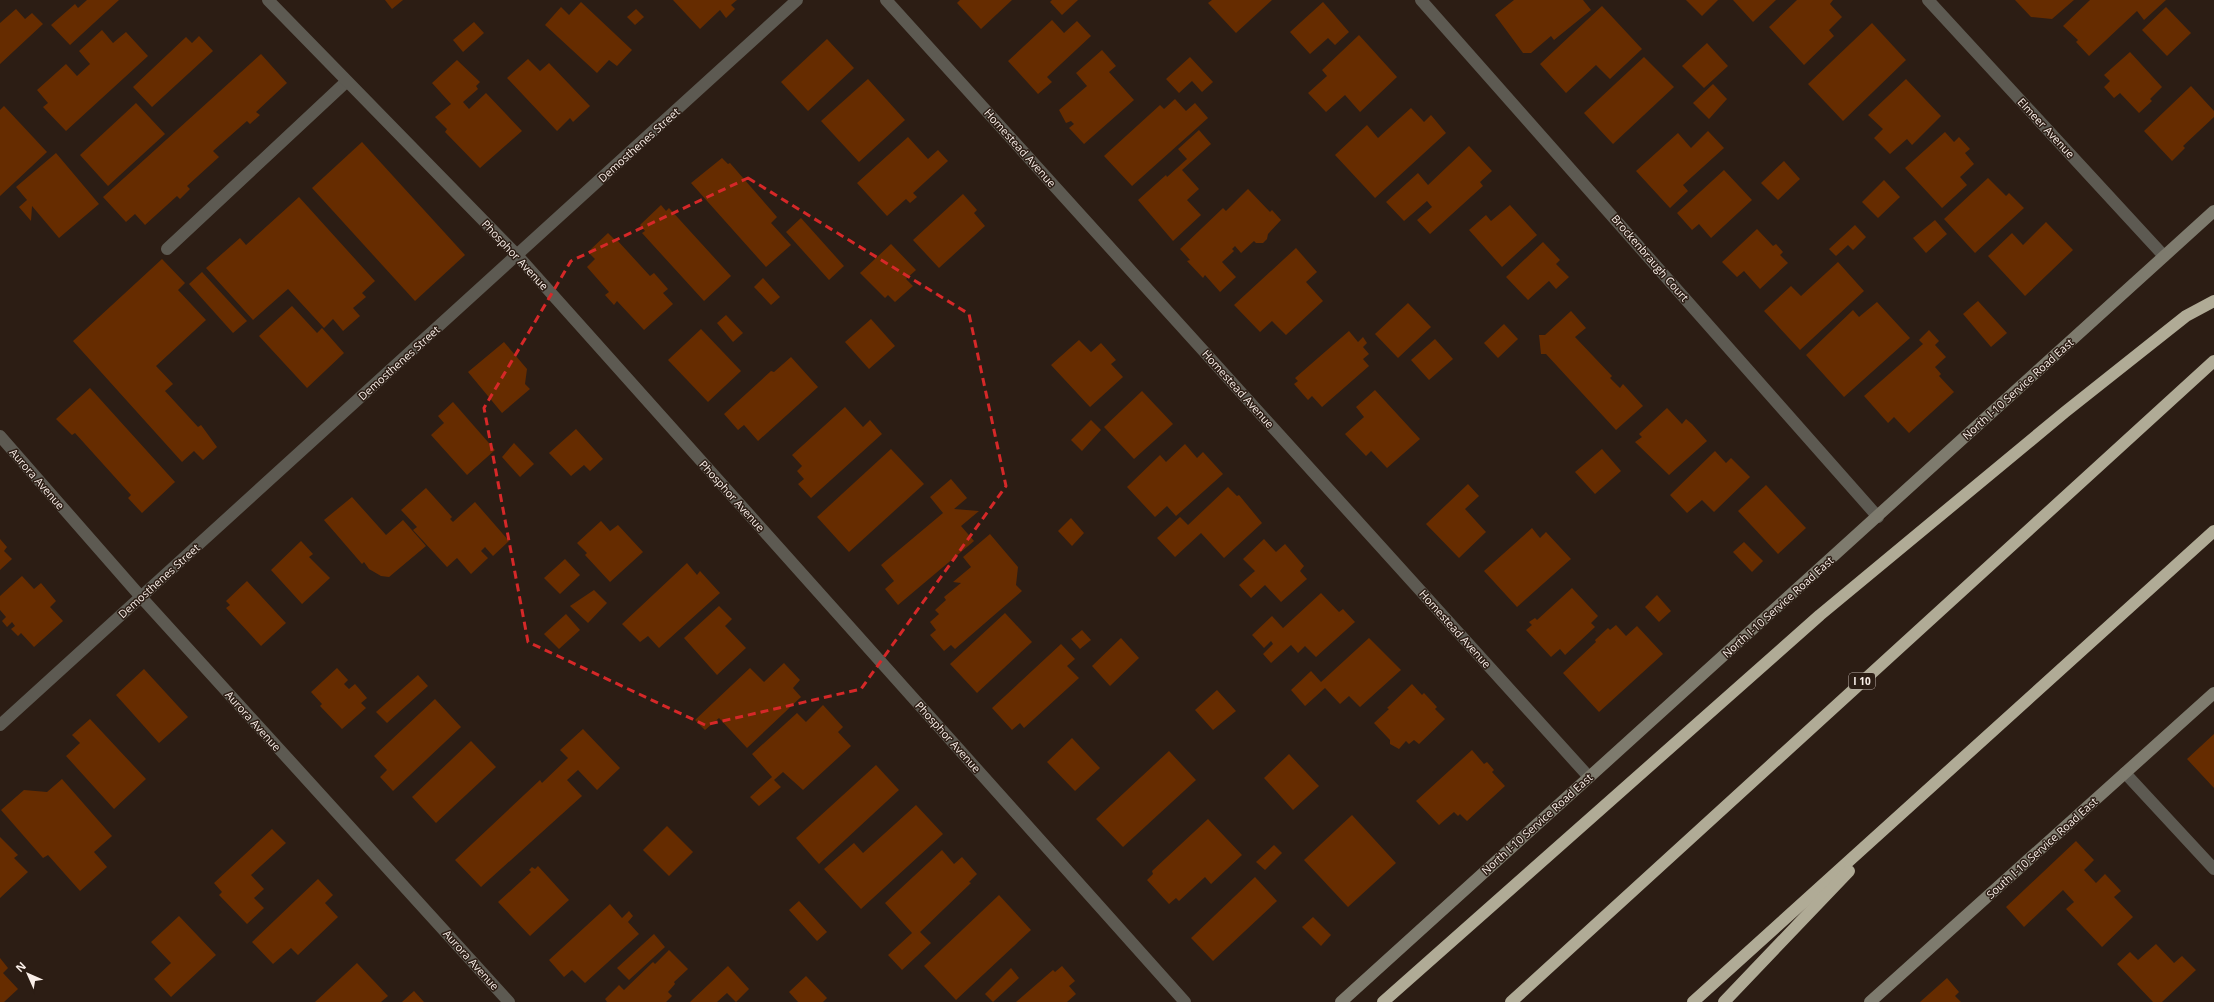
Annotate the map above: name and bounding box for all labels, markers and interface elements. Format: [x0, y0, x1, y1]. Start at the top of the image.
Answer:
street label: Elmeer Avenue [2015, 94, 2078, 161]
street label: Demosthenes Street [595, 104, 683, 185]
street label: Homestead Avenue [981, 105, 1060, 190]
street label: Brockenbraugh Court [1608, 211, 1692, 304]
street label: Phosphor Avenue [479, 216, 552, 293]
street label: Demosthenes Street [355, 322, 443, 403]
street label: North I-10 Service Road East [1959, 335, 2077, 443]
street label: Homestead Avenue [1199, 346, 1278, 431]
street label: Aurora Avenue [7, 445, 68, 512]
street label: Phosphor Avenue [696, 457, 768, 534]
street label: Demosthenes Street [115, 540, 203, 621]
street label: North I-10 Service Road East [1719, 553, 1837, 661]
street label: Homestead Avenue [1416, 586, 1495, 671]
road number: I 10 [1849, 673, 1875, 689]
street label: Aurora Avenue [222, 687, 285, 754]
street label: Phosphor Avenue [912, 698, 984, 775]
street label: North I-10 Service Road East [1478, 770, 1596, 878]
street label: South I-10 Service Road East [1983, 794, 2101, 902]
street label: Aurora Avenue [440, 926, 503, 993]
north arrow [8, 954, 48, 994]
text: N [12, 958, 29, 975]

